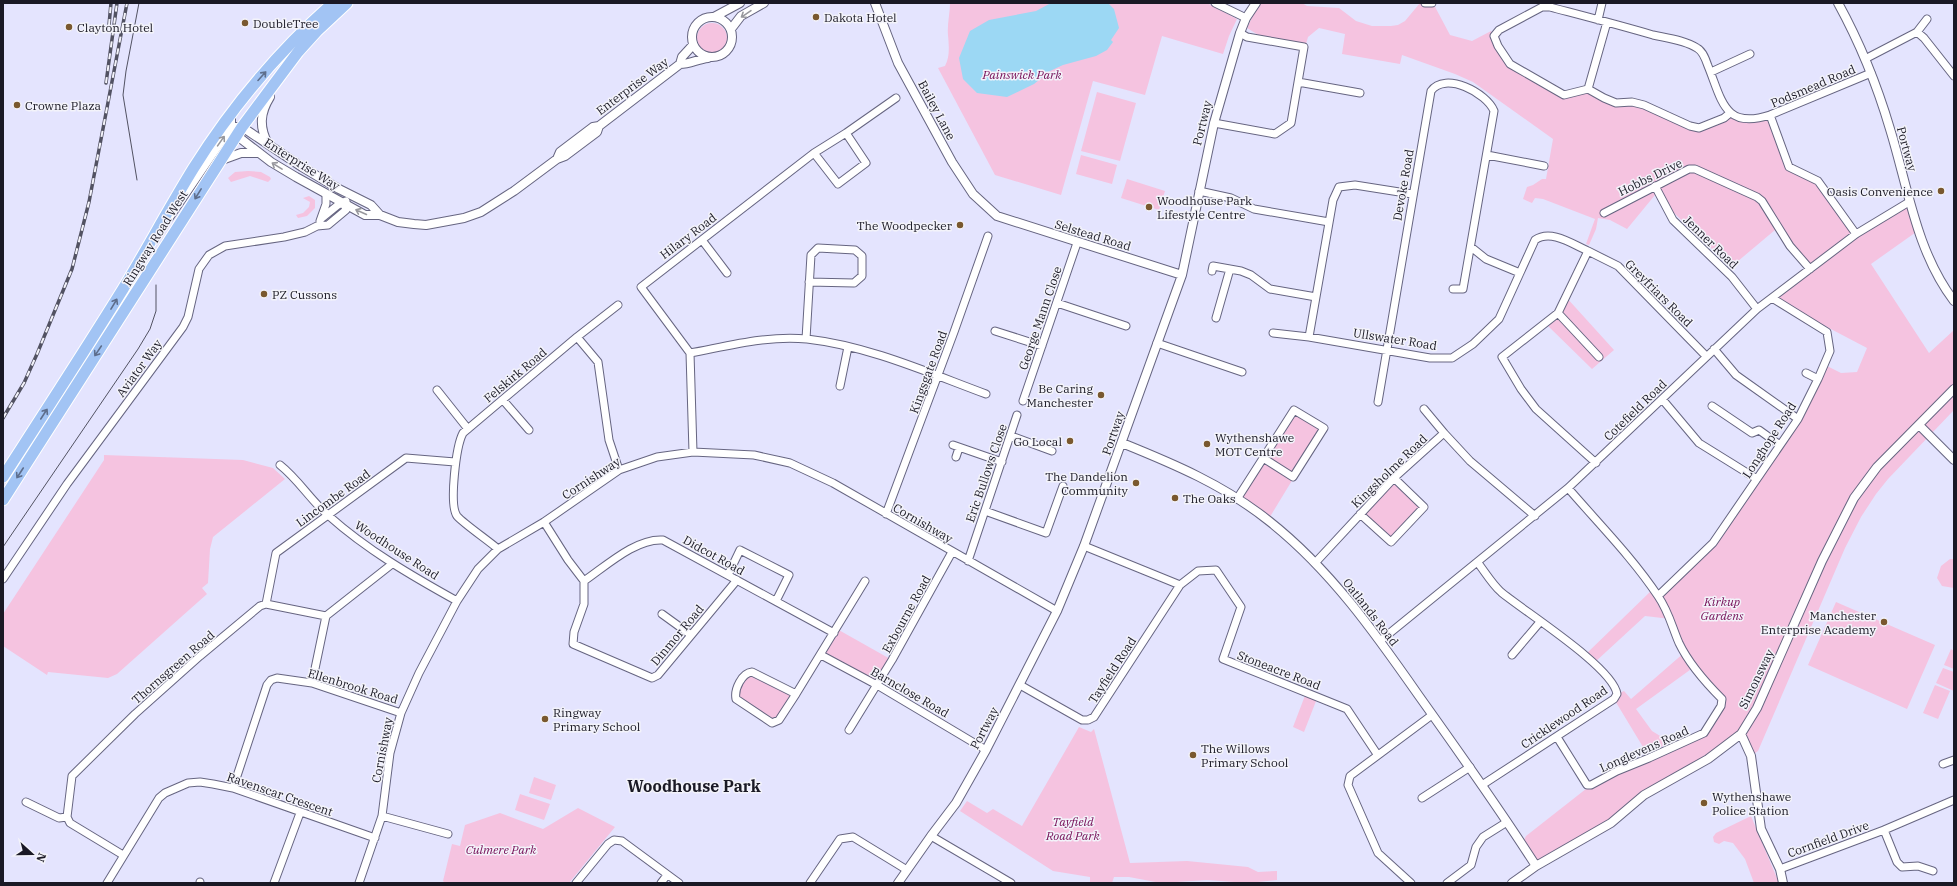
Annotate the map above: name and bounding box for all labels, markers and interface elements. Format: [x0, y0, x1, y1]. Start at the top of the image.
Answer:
one-way arrow [740, 10, 751, 18]
place label: Dakota Hotel [824, 10, 897, 25]
marker: Dakota Hotel [811, 12, 821, 22]
place label: DoubleTree [253, 16, 318, 31]
marker: DoubleTree [240, 18, 250, 28]
place label: Clayton Hotel [77, 20, 154, 35]
marker: Clayton Hotel [64, 22, 74, 32]
street label: Enterprise Way [593, 54, 672, 118]
street label: Podsmead Road [1768, 61, 1858, 111]
park label: Painswick Park [981, 67, 1062, 82]
one-way arrow [258, 70, 267, 81]
street label: Bailey Lane [915, 78, 959, 142]
place label: Crowne Plaza [25, 98, 102, 113]
street label: Portway [1189, 98, 1215, 147]
marker: Crowne Plaza [12, 100, 22, 110]
street label: Portway [1894, 125, 1920, 174]
one-way arrow [218, 135, 226, 147]
street label: Enterprise Way [261, 135, 343, 194]
street label: Devoke Road [1389, 148, 1417, 222]
street label: Hobbs Drive [1615, 155, 1685, 199]
one-way arrow [271, 161, 283, 169]
place label: Oasis Convenience [1827, 184, 1933, 199]
marker: Oasis Convenience [1936, 186, 1946, 196]
street label: Ringway Road West [120, 187, 190, 289]
one-way arrow [193, 188, 201, 200]
place label: Woodhouse Park Lifestyle Centre [1157, 193, 1252, 222]
marker: Woodhouse Park Lifestyle Centre [1144, 202, 1154, 212]
one-way arrow [356, 208, 368, 216]
street label: Hilary Road [657, 210, 719, 262]
street label: Jenner Road [1681, 212, 1741, 272]
street label: Selstead Road [1053, 216, 1133, 254]
place label: The Woodpecker [857, 218, 953, 233]
marker: The Woodpecker [955, 220, 965, 230]
street label: Greyfriars Road [1622, 256, 1696, 330]
street label: George Mann Close [1015, 264, 1065, 372]
place label: PZ Cussons [272, 287, 337, 302]
marker: PZ Cussons [259, 289, 269, 299]
one-way arrow [110, 298, 118, 310]
street label: Ullswater Road [1352, 325, 1438, 353]
street label: Kingsgate Road [906, 328, 950, 416]
street label: Aviator Way [113, 336, 165, 400]
street label: Felskirk Road [481, 344, 549, 406]
one-way arrow [93, 345, 101, 357]
street label: Cotefield Road [1600, 376, 1670, 444]
place label: Be Caring Manchester [1026, 381, 1094, 410]
marker: Be Caring Manchester [1096, 390, 1106, 400]
street label: Longhope Road [1739, 399, 1799, 481]
street label: Portway [1098, 408, 1128, 457]
one-way arrow [40, 409, 48, 420]
street label: Eric Bullows Close [962, 422, 1010, 524]
place label: Wythenshawe MOT Centre [1215, 430, 1294, 459]
street label: Kingsholme Road [1348, 431, 1430, 511]
place label: Go Local [1013, 434, 1062, 449]
marker: Go Local [1065, 436, 1075, 446]
marker: Wythenshawe MOT Centre [1202, 439, 1212, 449]
street label: Cornishway [559, 453, 623, 502]
street label: Lincombe Road [293, 466, 373, 530]
one-way arrow [16, 467, 24, 478]
place label: The Dandelion Community [1045, 469, 1129, 498]
marker: The Dandelion Community [1131, 478, 1141, 488]
place label: The Oaks [1183, 491, 1236, 506]
marker: The Oaks [1170, 493, 1180, 503]
street label: Cornishway [890, 500, 956, 546]
street label: Woodhouse Road [352, 517, 442, 583]
street label: Didcot Road [681, 532, 747, 578]
street label: Exbourne Road [878, 572, 934, 656]
street label: Oatlands Road [1340, 575, 1402, 649]
park label: Kirkup Gardens [1701, 594, 1744, 623]
street label: Dinmor Road [647, 602, 707, 668]
place label: Manchester Enterprise Academy [1761, 608, 1877, 637]
marker: Manchester Enterprise Academy [1879, 617, 1889, 627]
street label: Thornsgreen Road [129, 627, 217, 707]
street label: Tayfield Road [1085, 634, 1139, 706]
street label: Simonsway [1735, 646, 1777, 711]
street label: Stoneacre Road [1235, 647, 1323, 693]
street label: Barnclose Road [868, 664, 952, 720]
street label: Ellenbrook Road [306, 665, 400, 707]
street label: Cricklewood Road [1518, 682, 1610, 752]
street label: Portway [967, 704, 1002, 752]
place label: Ringway Primary School [553, 705, 641, 734]
marker: Ringway Primary School [540, 714, 550, 724]
street label: Cornishway [368, 715, 396, 784]
street label: Longlevens Road [1597, 723, 1691, 775]
place label: The Willows Primary School [1201, 741, 1289, 770]
marker: The Willows Primary School [1188, 750, 1198, 760]
street label: Ravenscar Crescent [225, 769, 335, 819]
district label: Woodhouse Park [627, 776, 761, 796]
place label: Wythenshawe Police Station [1712, 789, 1791, 818]
marker: Wythenshawe Police Station [1699, 798, 1709, 808]
park label: Tayfield Road Park [1045, 814, 1101, 843]
street label: Cornfield Drive [1785, 817, 1871, 861]
north arrow [12, 834, 52, 874]
park label: Culmere Park [466, 842, 537, 857]
text: N [33, 851, 49, 864]

